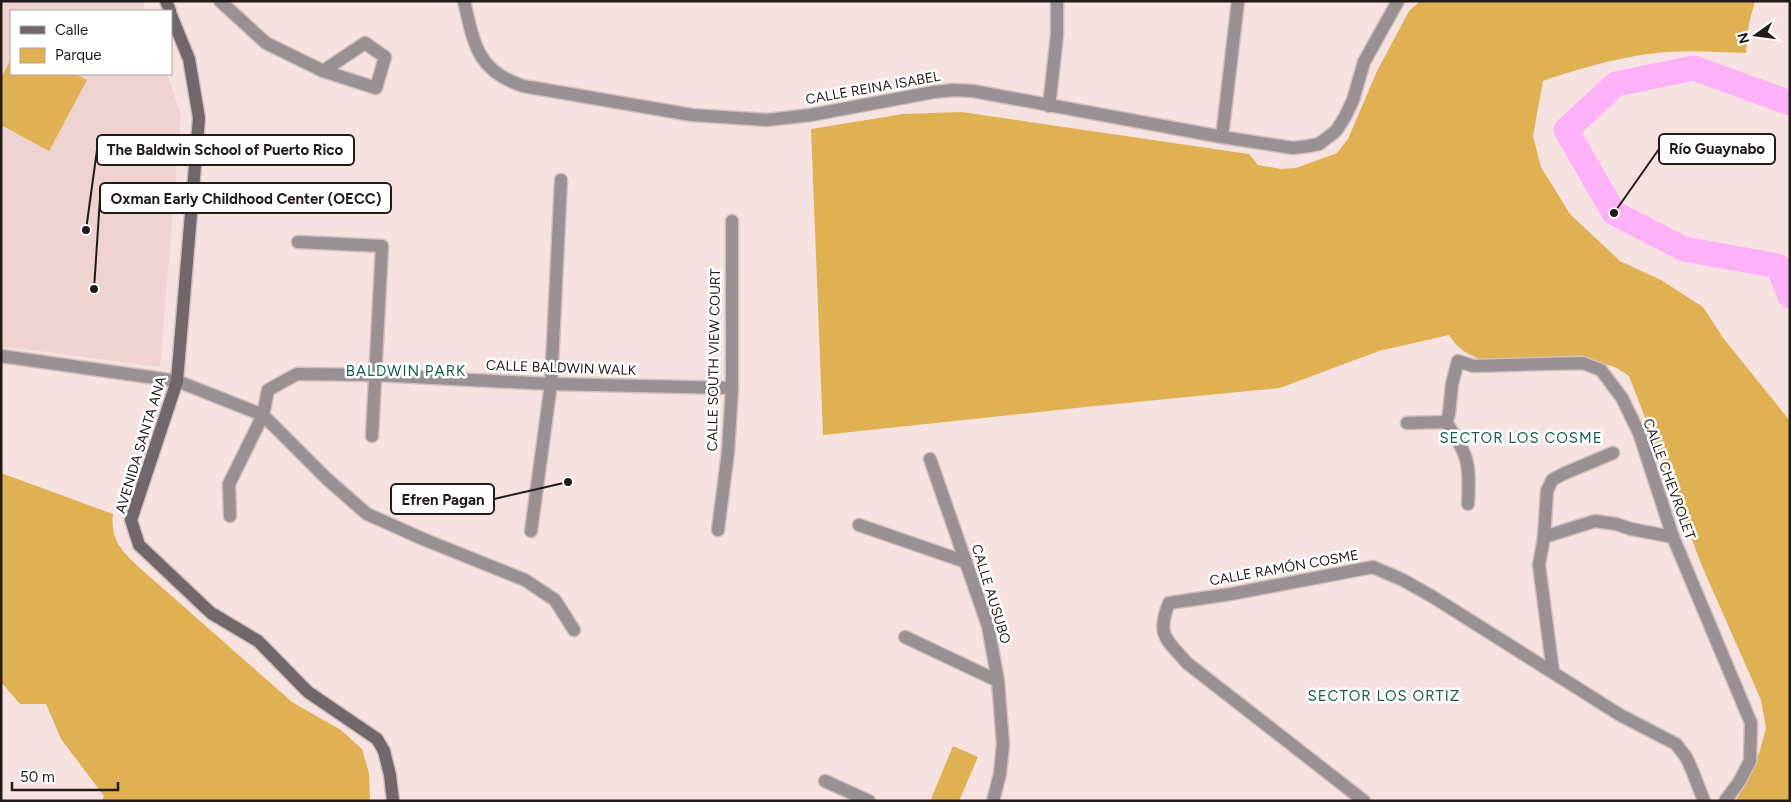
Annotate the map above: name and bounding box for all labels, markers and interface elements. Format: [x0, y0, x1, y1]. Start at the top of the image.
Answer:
legend [10, 10, 172, 75]
north arrow [1731, 10, 1781, 60]
text: Calle [55, 21, 88, 39]
text: N [1734, 31, 1753, 45]
text: Parque [55, 46, 102, 64]
street label: CALLE REINA ISABEL [804, 68, 942, 108]
callout: Río Guaynabo [1659, 134, 1775, 164]
callout: The Baldwin School of Puerto Rico [97, 135, 354, 165]
text: Río Guaynabo [1669, 140, 1765, 158]
text: The Baldwin School of Puerto Rico [107, 141, 344, 159]
callout: Oxman Early Childhood Center (OECC) [100, 183, 391, 213]
text: Oxman Early Childhood Center (OECC) [111, 190, 382, 208]
street label: CALLE SOUTH VIEW COURT [704, 268, 724, 452]
street label: CALLE BALDWIN WALK [485, 357, 637, 379]
district label: BALDWIN PARK [346, 362, 466, 380]
street label: AVENIDA SANTA ANA [112, 374, 170, 516]
street label: CALLE CHEVROLET [1639, 416, 1699, 542]
district label: SECTOR LOS COSME [1439, 429, 1603, 447]
callout: Efren Pagan [391, 484, 494, 514]
text: Efren Pagan [401, 491, 485, 509]
street label: CALLE AUSUBO [968, 542, 1014, 646]
street label: CALLE RAMÓN COSME [1208, 547, 1360, 589]
district label: SECTOR LOS ORTIZ [1308, 687, 1460, 705]
scale bar [12, 760, 119, 792]
text: 50 m [20, 768, 55, 786]

